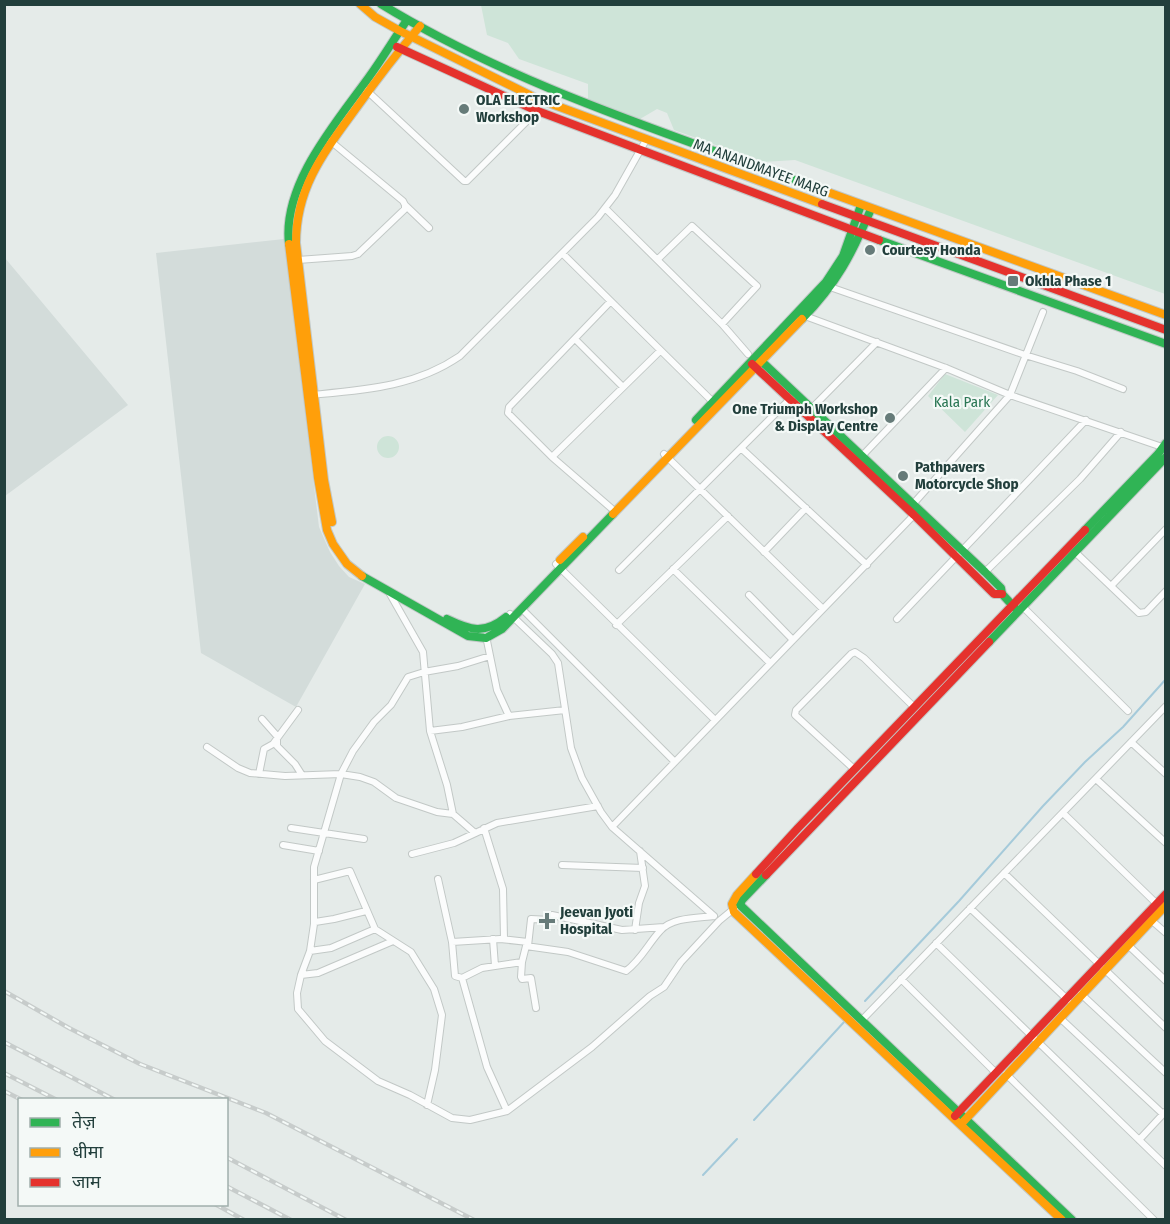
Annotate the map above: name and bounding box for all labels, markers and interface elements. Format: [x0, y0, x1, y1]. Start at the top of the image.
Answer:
place label: OLA ELECTRIC Workshop [476, 91, 560, 126]
marker: OLA ELECTRIC Workshop [457, 102, 471, 116]
street label: MA ANANDMAYEE MARG [691, 135, 831, 201]
place label: Courtesy Honda [882, 241, 981, 259]
marker: Courtesy Honda [863, 243, 877, 257]
place label: Okhla Phase 1 [1025, 272, 1111, 290]
marker: Okhla Phase 1 [1006, 274, 1020, 288]
park label: Kala Park [934, 393, 990, 411]
place label: One Triumph Workshop & Display Centre [732, 400, 878, 435]
marker: One Triumph Workshop & Display Centre [883, 411, 897, 425]
place label: Pathpavers Motorcycle Shop [915, 458, 1019, 493]
marker: Pathpavers Motorcycle Shop [896, 469, 910, 483]
place label: Jeevan Jyoti Hospital [559, 903, 633, 938]
marker: Jeevan Jyoti Hospital [538, 912, 556, 930]
legend [18, 1098, 228, 1206]
text: तेज़ [72, 1111, 96, 1133]
text: धीमा [72, 1141, 103, 1163]
text: जाम [72, 1171, 102, 1193]

